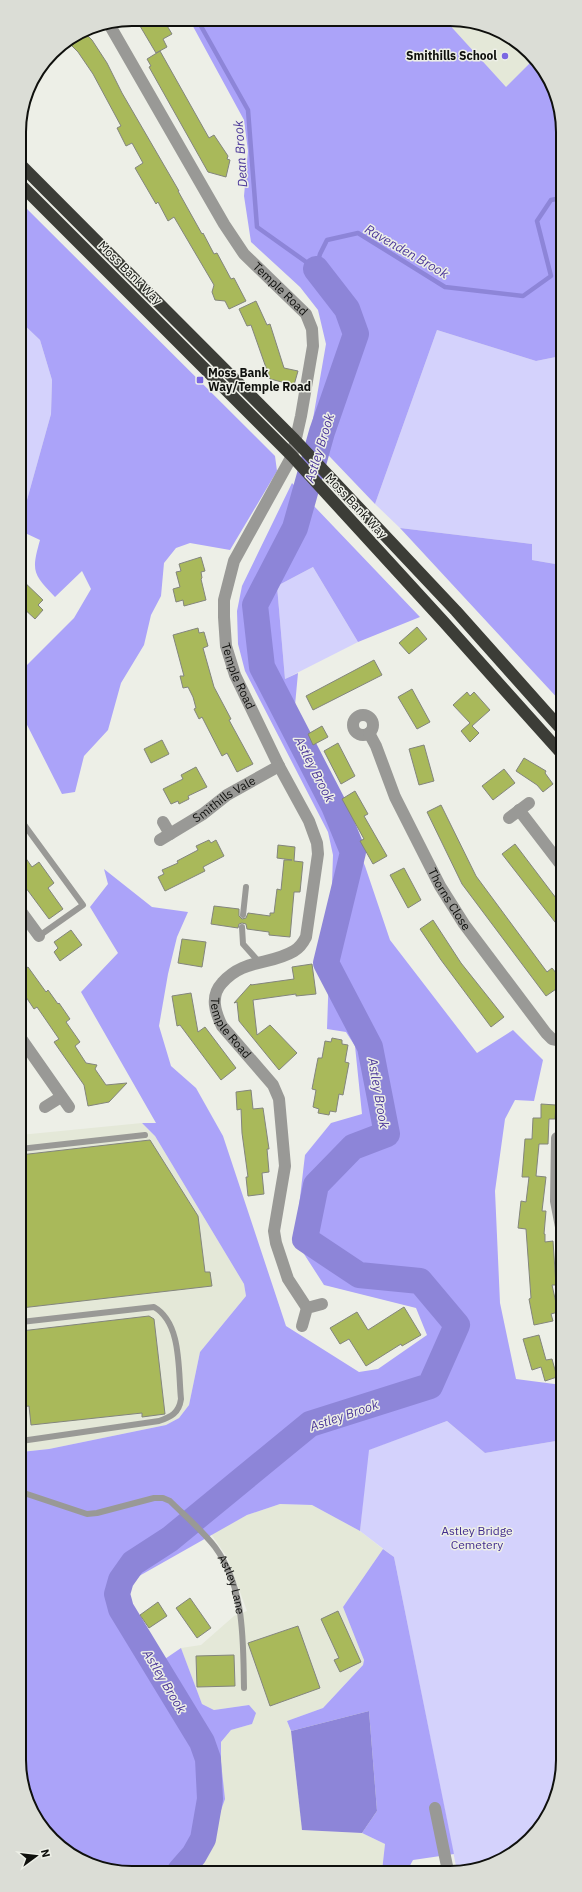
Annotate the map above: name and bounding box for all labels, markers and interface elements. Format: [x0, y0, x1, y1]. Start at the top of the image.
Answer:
place label: Smithills School [406, 48, 497, 63]
marker: Smithills School [500, 51, 510, 61]
water label: Dean Brook [230, 120, 251, 188]
water label: Ravenden Brook [362, 221, 452, 282]
street label: Moss Bank Way [95, 238, 165, 308]
street label: Temple Road [250, 259, 311, 318]
place label: Moss Bank Way/Temple Road [208, 365, 311, 394]
marker: Moss Bank Way/Temple Road [195, 375, 205, 385]
water label: Astley Brook [301, 411, 338, 486]
street label: Moss Bank Way [322, 470, 391, 542]
street label: Temple Road [218, 641, 258, 712]
water label: Astley Brook [290, 733, 338, 805]
street label: Smithills Vale [190, 772, 258, 826]
street label: Thorns Close [425, 865, 474, 934]
street label: Temple Road [208, 997, 255, 1061]
water label: Astley Brook [364, 1055, 393, 1130]
water label: Astley Brook [307, 1396, 381, 1435]
park label: Astley Bridge Cemetery [441, 1523, 513, 1552]
street label: Astley Lane [215, 1552, 248, 1616]
water label: Astley Brook [138, 1645, 190, 1716]
north arrow [16, 1836, 56, 1876]
text: N [38, 1848, 53, 1859]

